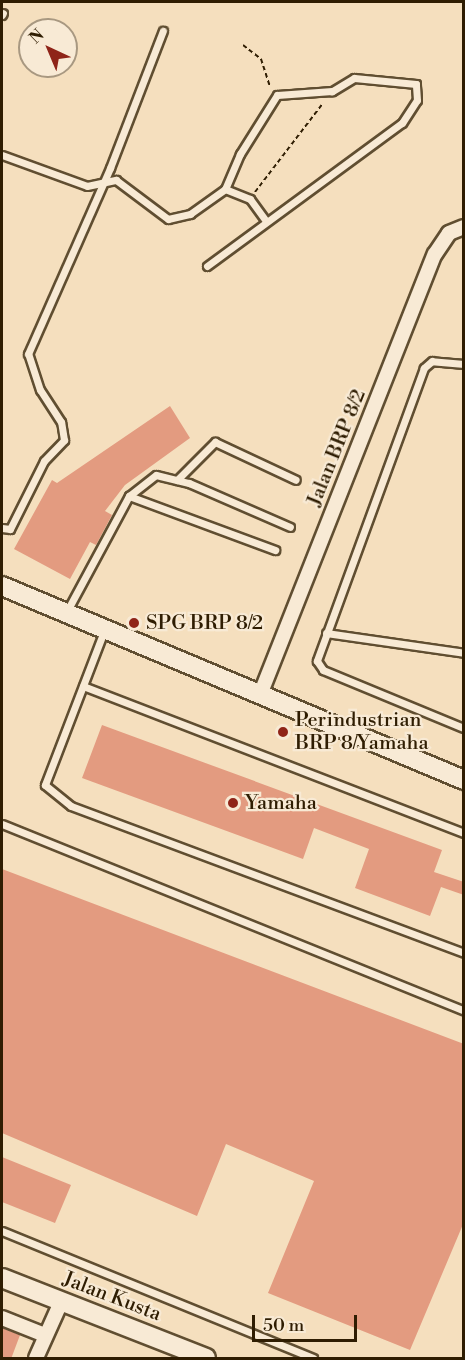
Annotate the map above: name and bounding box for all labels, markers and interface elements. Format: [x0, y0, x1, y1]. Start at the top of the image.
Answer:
north arrow [18, 18, 78, 78]
text: N [25, 25, 48, 48]
street label: Jalan BRP 8/2 [303, 386, 371, 510]
place label: SPG BRP 8/2 [146, 611, 263, 635]
marker: SPG BRP 8/2 [127, 616, 141, 630]
place label: Perindustrian BRP 8/Yamaha [295, 708, 429, 755]
marker: Perindustrian BRP 8/Yamaha [276, 725, 290, 739]
place label: Yamaha [245, 791, 317, 815]
marker: Yamaha [226, 796, 240, 810]
street label: Jalan Kusta [59, 1267, 165, 1327]
scale bar [255, 1303, 360, 1341]
text: 50 m [263, 1314, 304, 1337]

